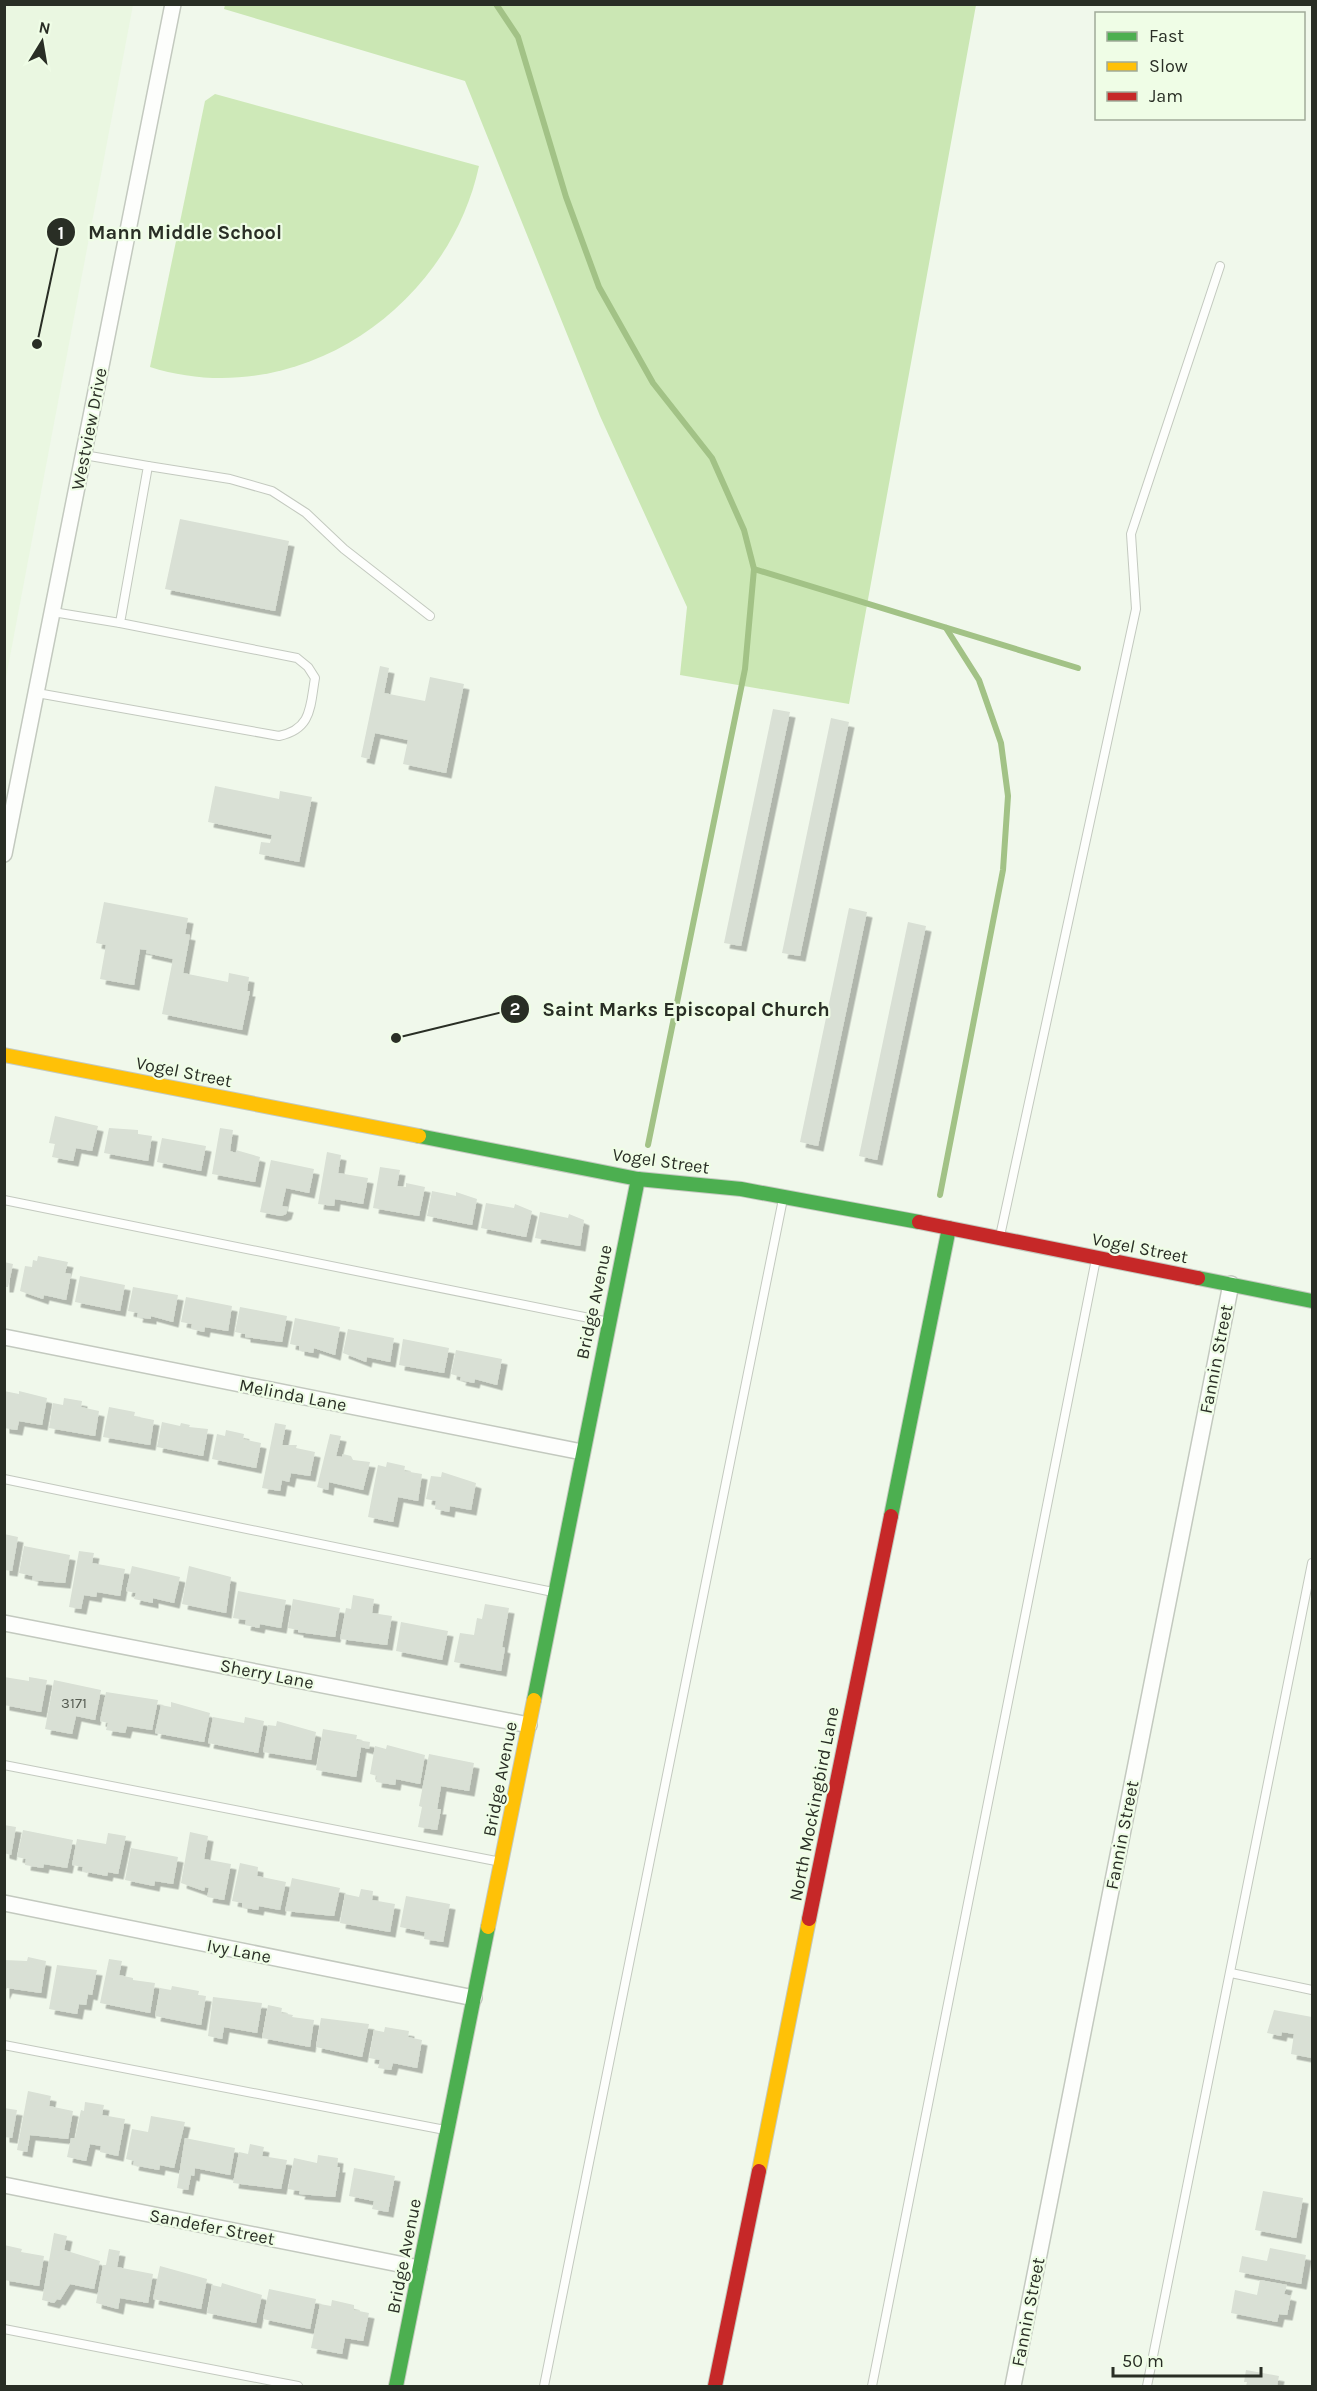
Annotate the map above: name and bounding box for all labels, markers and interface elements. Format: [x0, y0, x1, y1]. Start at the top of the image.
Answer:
north arrow [12, 12, 72, 72]
legend [1095, 12, 1305, 120]
text: N [37, 17, 52, 38]
text: Fast [1149, 25, 1184, 47]
text: Slow [1149, 55, 1188, 77]
text: Jam [1149, 85, 1183, 107]
callout: Mann Middle School [46, 213, 294, 251]
text: Mann Middle School [88, 221, 282, 244]
text: 1 [58, 222, 64, 244]
street label: Westview Drive [66, 366, 112, 492]
callout: Saint Marks Episcopal Church [500, 990, 842, 1028]
text: 2 [510, 998, 520, 1020]
text: Saint Marks Episcopal Church [542, 998, 830, 1021]
street label: Vogel Street [134, 1052, 234, 1092]
street label: Vogel Street [611, 1143, 711, 1179]
street label: Vogel Street [1090, 1228, 1190, 1268]
street label: Bridge Avenue [571, 1243, 617, 1361]
street label: Fannin Street [1195, 1302, 1237, 1415]
street label: Melinda Lane [237, 1374, 349, 1416]
street label: Sherry Lane [218, 1654, 316, 1694]
house number: 3171 [61, 1694, 87, 1712]
street label: North Mockingbird Lane [784, 1705, 844, 1903]
street label: Bridge Avenue [478, 1720, 522, 1838]
street label: Fannin Street [1101, 1778, 1143, 1891]
street label: Ivy Lane [205, 1934, 273, 1968]
street label: Bridge Avenue [382, 2197, 426, 2315]
street label: Sandefer Street [147, 2204, 277, 2250]
street label: Fannin Street [1007, 2255, 1049, 2368]
scale bar [1113, 2340, 1262, 2378]
text: 50 m [1122, 2350, 1164, 2372]

